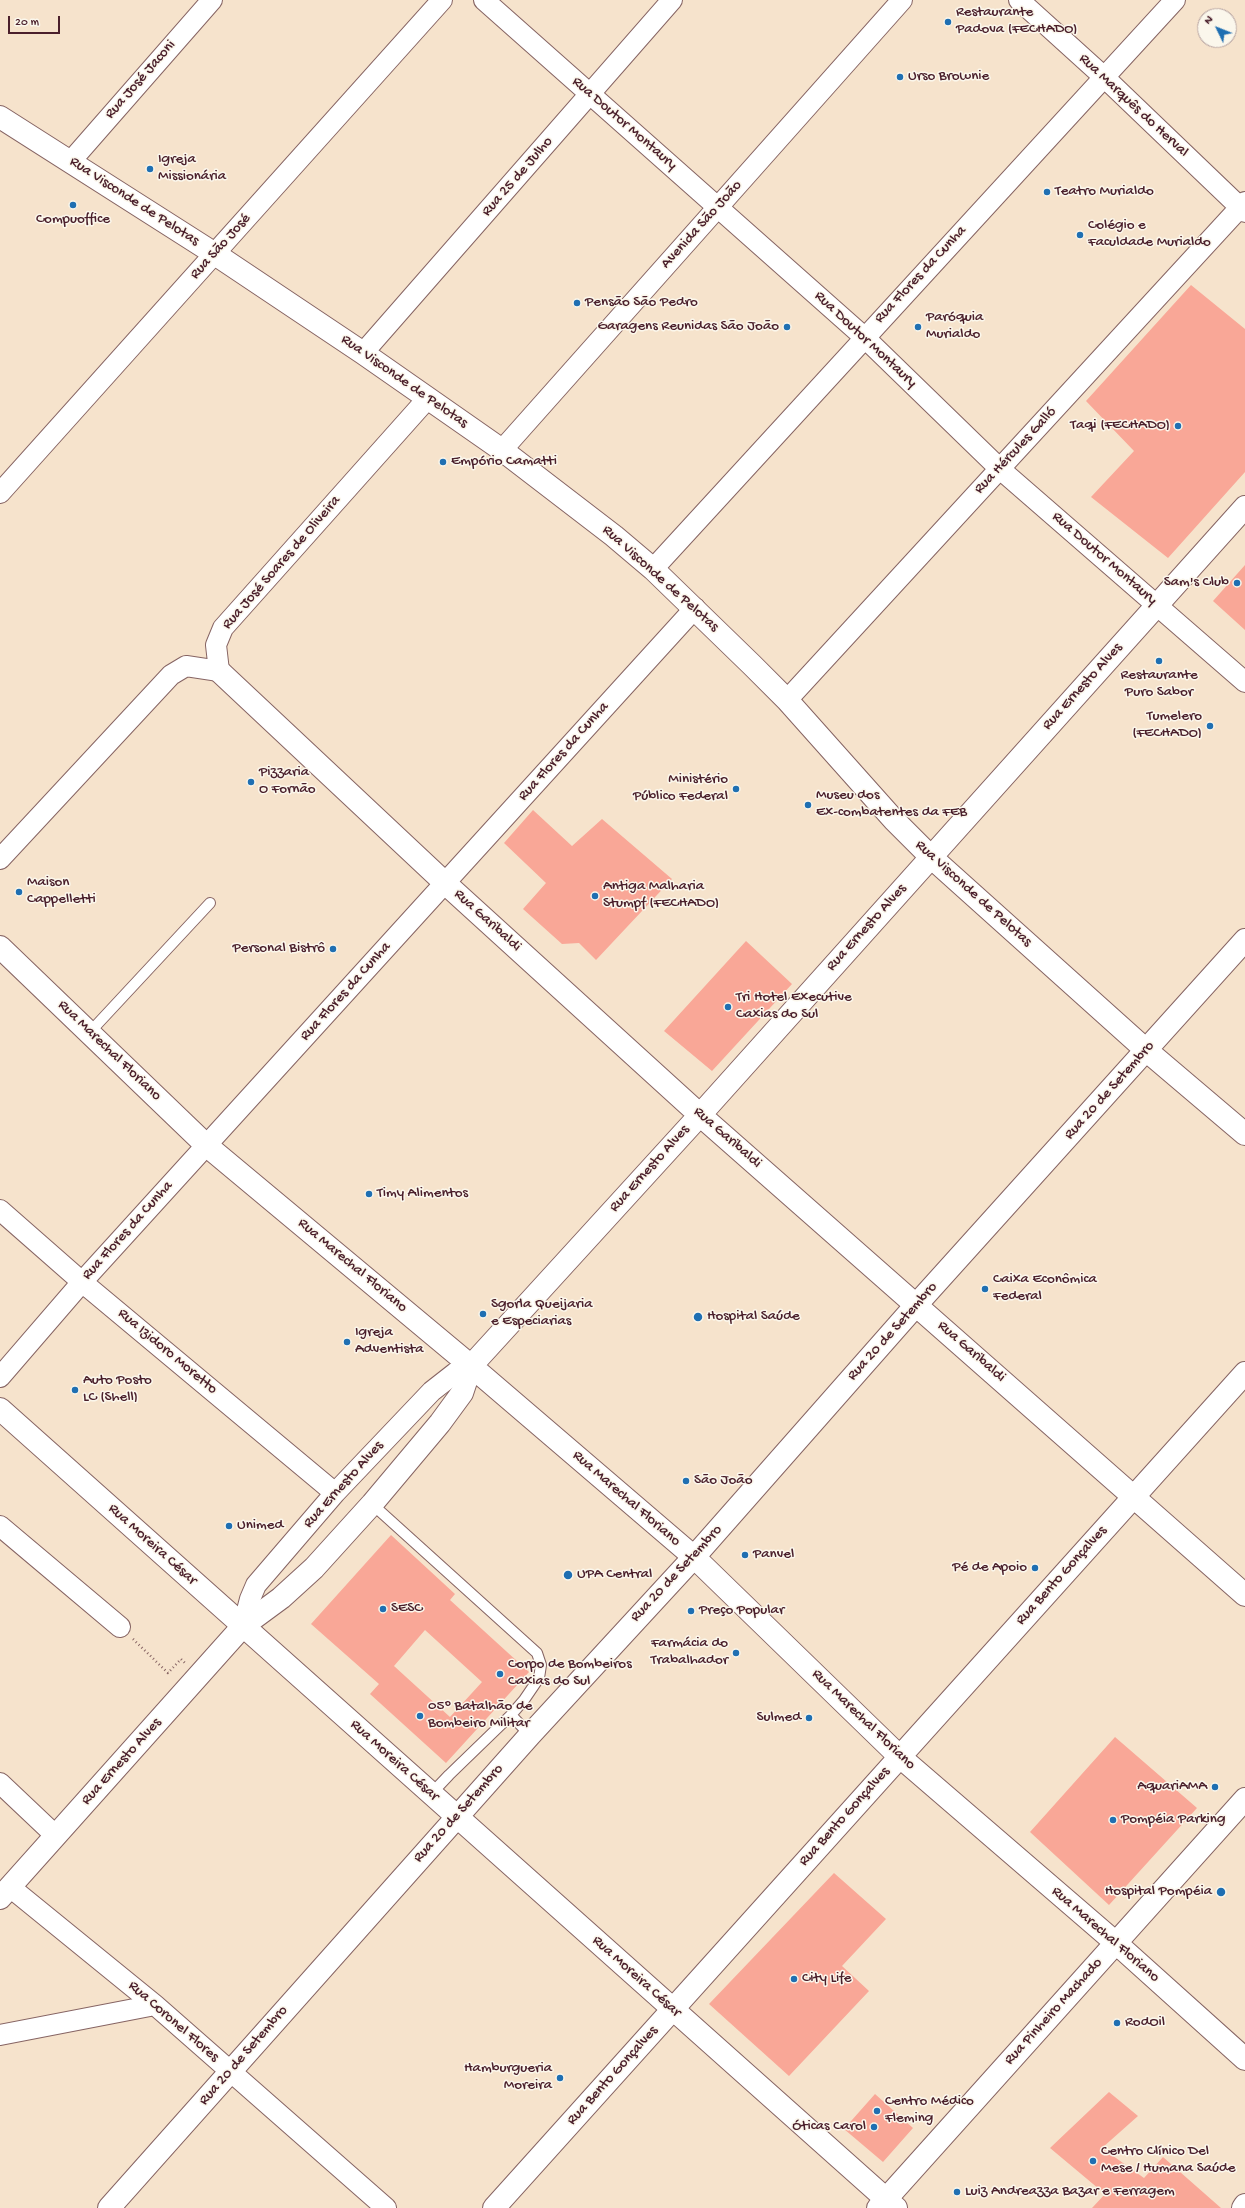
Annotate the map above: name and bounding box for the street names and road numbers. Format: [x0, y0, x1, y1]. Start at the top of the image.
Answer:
street label: Rua José Jaconi [102, 37, 180, 123]
street label: Rua Marquês do Herval [1074, 50, 1192, 162]
street label: Rua Doutor Montaury [568, 73, 680, 175]
street label: Rua 25 de Julho [478, 133, 558, 221]
street label: Rua Visconde de Pelotas [66, 153, 202, 251]
street label: Avenida São João [658, 177, 746, 273]
street label: Rua São José [187, 210, 255, 284]
street label: Rua Flores da Cunha [871, 222, 971, 328]
street label: Rua Doutor Montaury [810, 288, 920, 392]
street label: Rua Visconde de Pelotas [337, 331, 471, 433]
street label: Rua Hércules Galló [971, 404, 1061, 498]
street label: Rua José Soares de Oliveira [219, 492, 345, 634]
street label: Rua Doutor Montaury [1048, 508, 1160, 610]
street label: Rua Visconde de Pelotas [598, 522, 722, 636]
street label: Rua Ernesto Alves [1039, 640, 1127, 734]
street label: Rua Flores da Cunha [515, 699, 613, 805]
street label: Rua Visconde de Pelotas [911, 837, 1035, 951]
street label: Rua Ernesto Alves [823, 881, 911, 975]
street label: Rua Garibaldi [449, 886, 525, 956]
street label: Rua Flores da Cunha [297, 939, 395, 1045]
street label: Rua Marechal Floriano [53, 997, 165, 1105]
street label: Rua 20 de Setembro [1061, 1038, 1159, 1144]
street label: Rua Garibaldi [689, 1103, 765, 1173]
street label: Rua Ernesto Alves [606, 1122, 694, 1216]
street label: Rua Flores da Cunha [79, 1178, 177, 1284]
street label: Rua Marechal Floriano [294, 1215, 410, 1317]
street label: Rua 20 de Setembro [844, 1279, 942, 1385]
street label: Rua Izidoro Moretto [113, 1305, 221, 1399]
street label: Rua Garibaldi [933, 1317, 1009, 1387]
street label: Rua Ernesto Alves [300, 1438, 388, 1532]
street label: Rua Marechal Floriano [568, 1447, 684, 1551]
street label: Rua Moreira César [104, 1500, 200, 1590]
street label: Rua 20 de Setembro [627, 1522, 727, 1626]
street label: Rua Bento Gonçalves [1013, 1523, 1111, 1629]
street label: Rua Marechal Floriano [807, 1666, 919, 1774]
street label: Rua Ernesto Alves [78, 1715, 166, 1809]
street label: Rua Moreira César [346, 1716, 442, 1806]
street label: Rua 20 de Setembro [410, 1761, 508, 1867]
street label: Rua Bento Gonçalves [796, 1764, 894, 1870]
street label: Rua Marechal Floriano [1047, 1883, 1163, 1987]
street label: Rua Moreira César [588, 1932, 684, 2022]
street label: Rua Pinheiro Machado [1001, 1955, 1107, 2069]
street label: Rua Coronel Flores [124, 1978, 222, 2066]
street label: Rua 20 de Setembro [196, 2002, 292, 2110]
street label: Rua Bento Gonçalves [564, 2023, 662, 2129]

